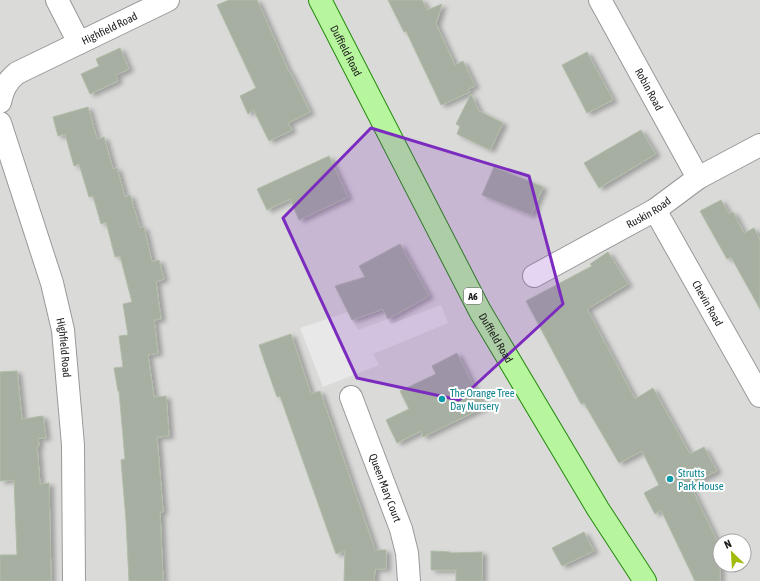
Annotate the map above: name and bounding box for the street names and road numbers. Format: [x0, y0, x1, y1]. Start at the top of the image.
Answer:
street label: Highfield Road [80, 10, 139, 47]
street label: Duffield Road [328, 23, 364, 78]
street label: Robin Road [633, 66, 666, 113]
street label: Ruskin Road [624, 194, 673, 230]
street label: Chevin Road [690, 278, 725, 328]
road number: A6 [464, 288, 482, 304]
street label: Duffield Road [477, 311, 515, 365]
street label: Highfield Road [54, 316, 73, 378]
street label: Queen Mary Court [367, 452, 404, 524]

